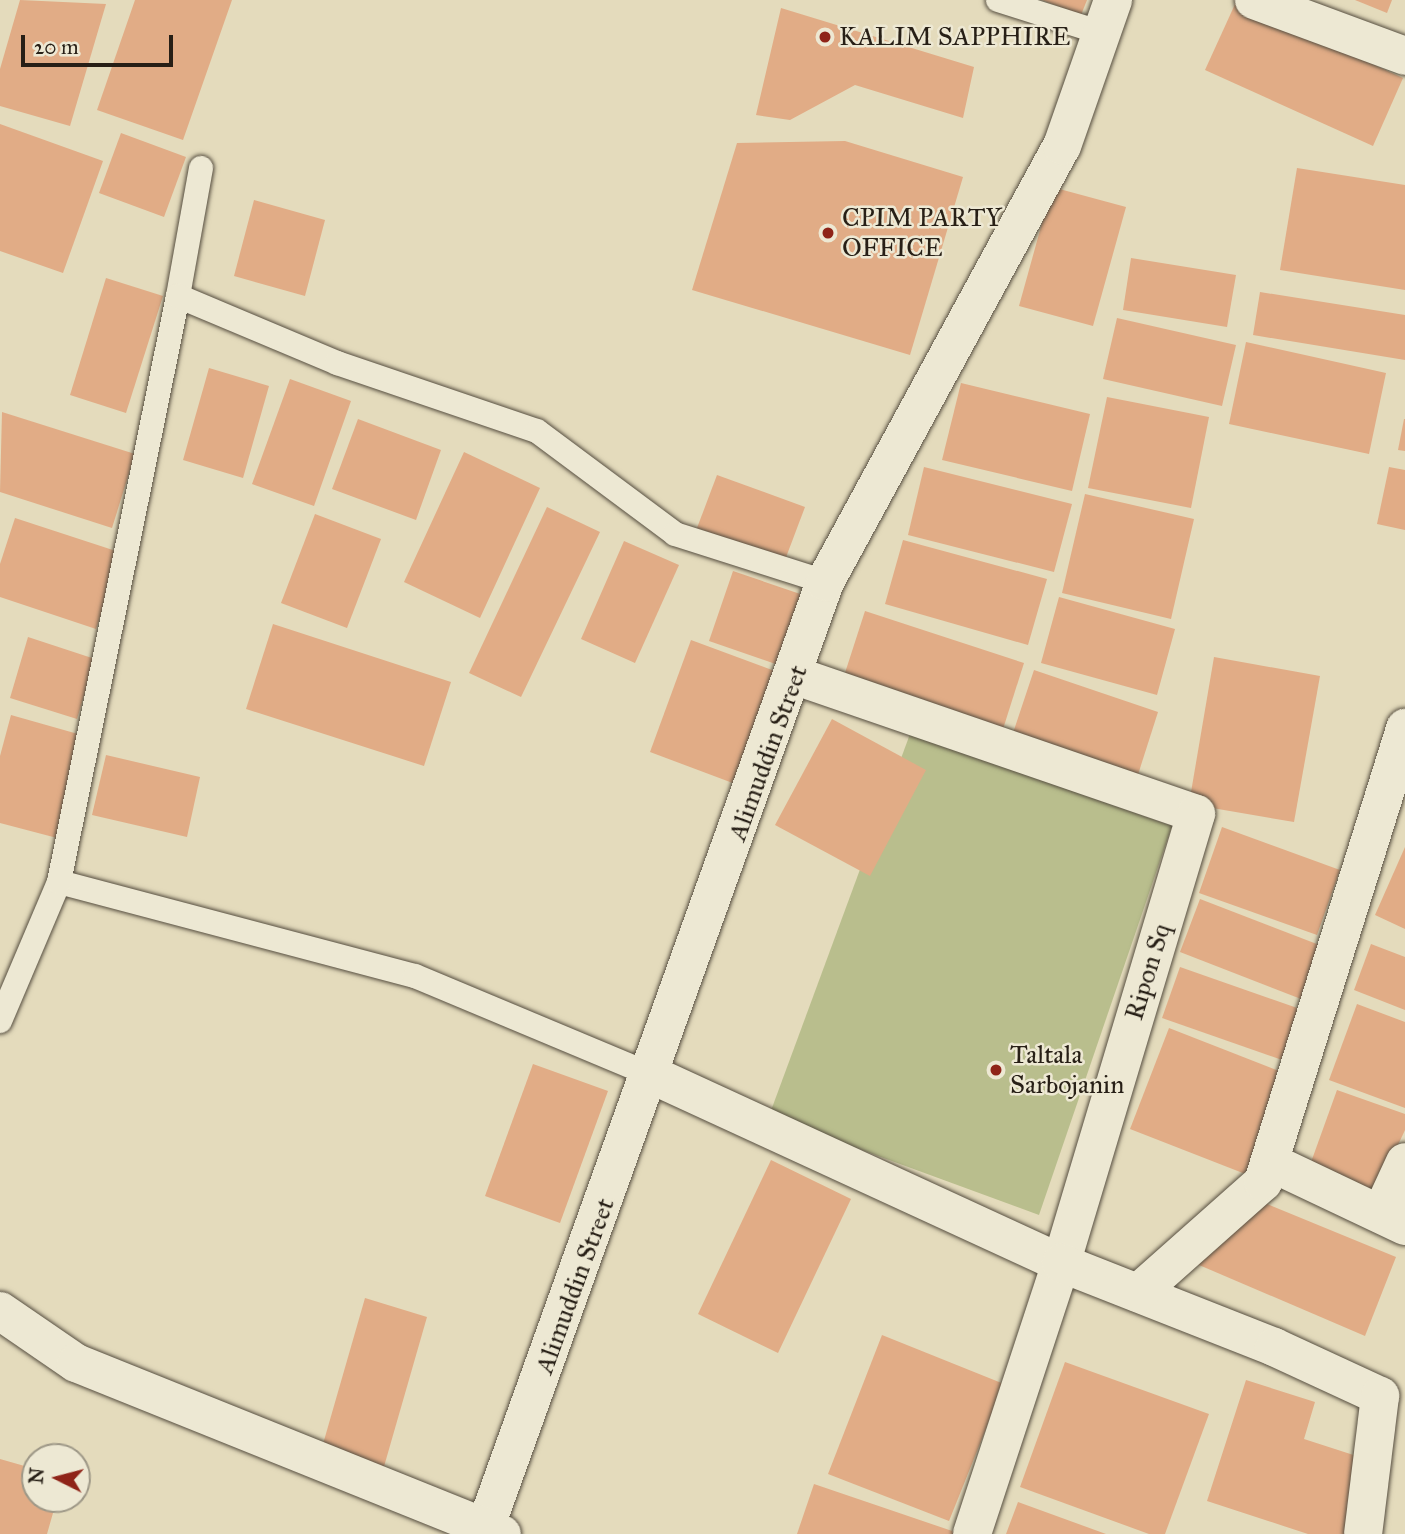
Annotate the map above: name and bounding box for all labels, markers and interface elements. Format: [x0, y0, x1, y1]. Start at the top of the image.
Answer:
scale bar [24, 21, 177, 65]
place label: KALIM SAPPHIRE [839, 21, 1070, 53]
marker: KALIM SAPPHIRE [817, 29, 833, 45]
text: 20 m [34, 34, 79, 60]
place label: CPIM PARTY OFFICE [842, 202, 1002, 264]
marker: CPIM PARTY OFFICE [820, 225, 836, 241]
street label: Alimuddin Street [722, 661, 814, 845]
street label: Ripon Sq [1119, 920, 1177, 1024]
place label: Taltala Sarbojanin [1010, 1039, 1124, 1100]
marker: Taltala Sarbojanin [988, 1062, 1004, 1078]
street label: Alimuddin Street [529, 1194, 621, 1378]
north arrow [21, 1443, 91, 1513]
text: N [24, 1467, 49, 1485]

